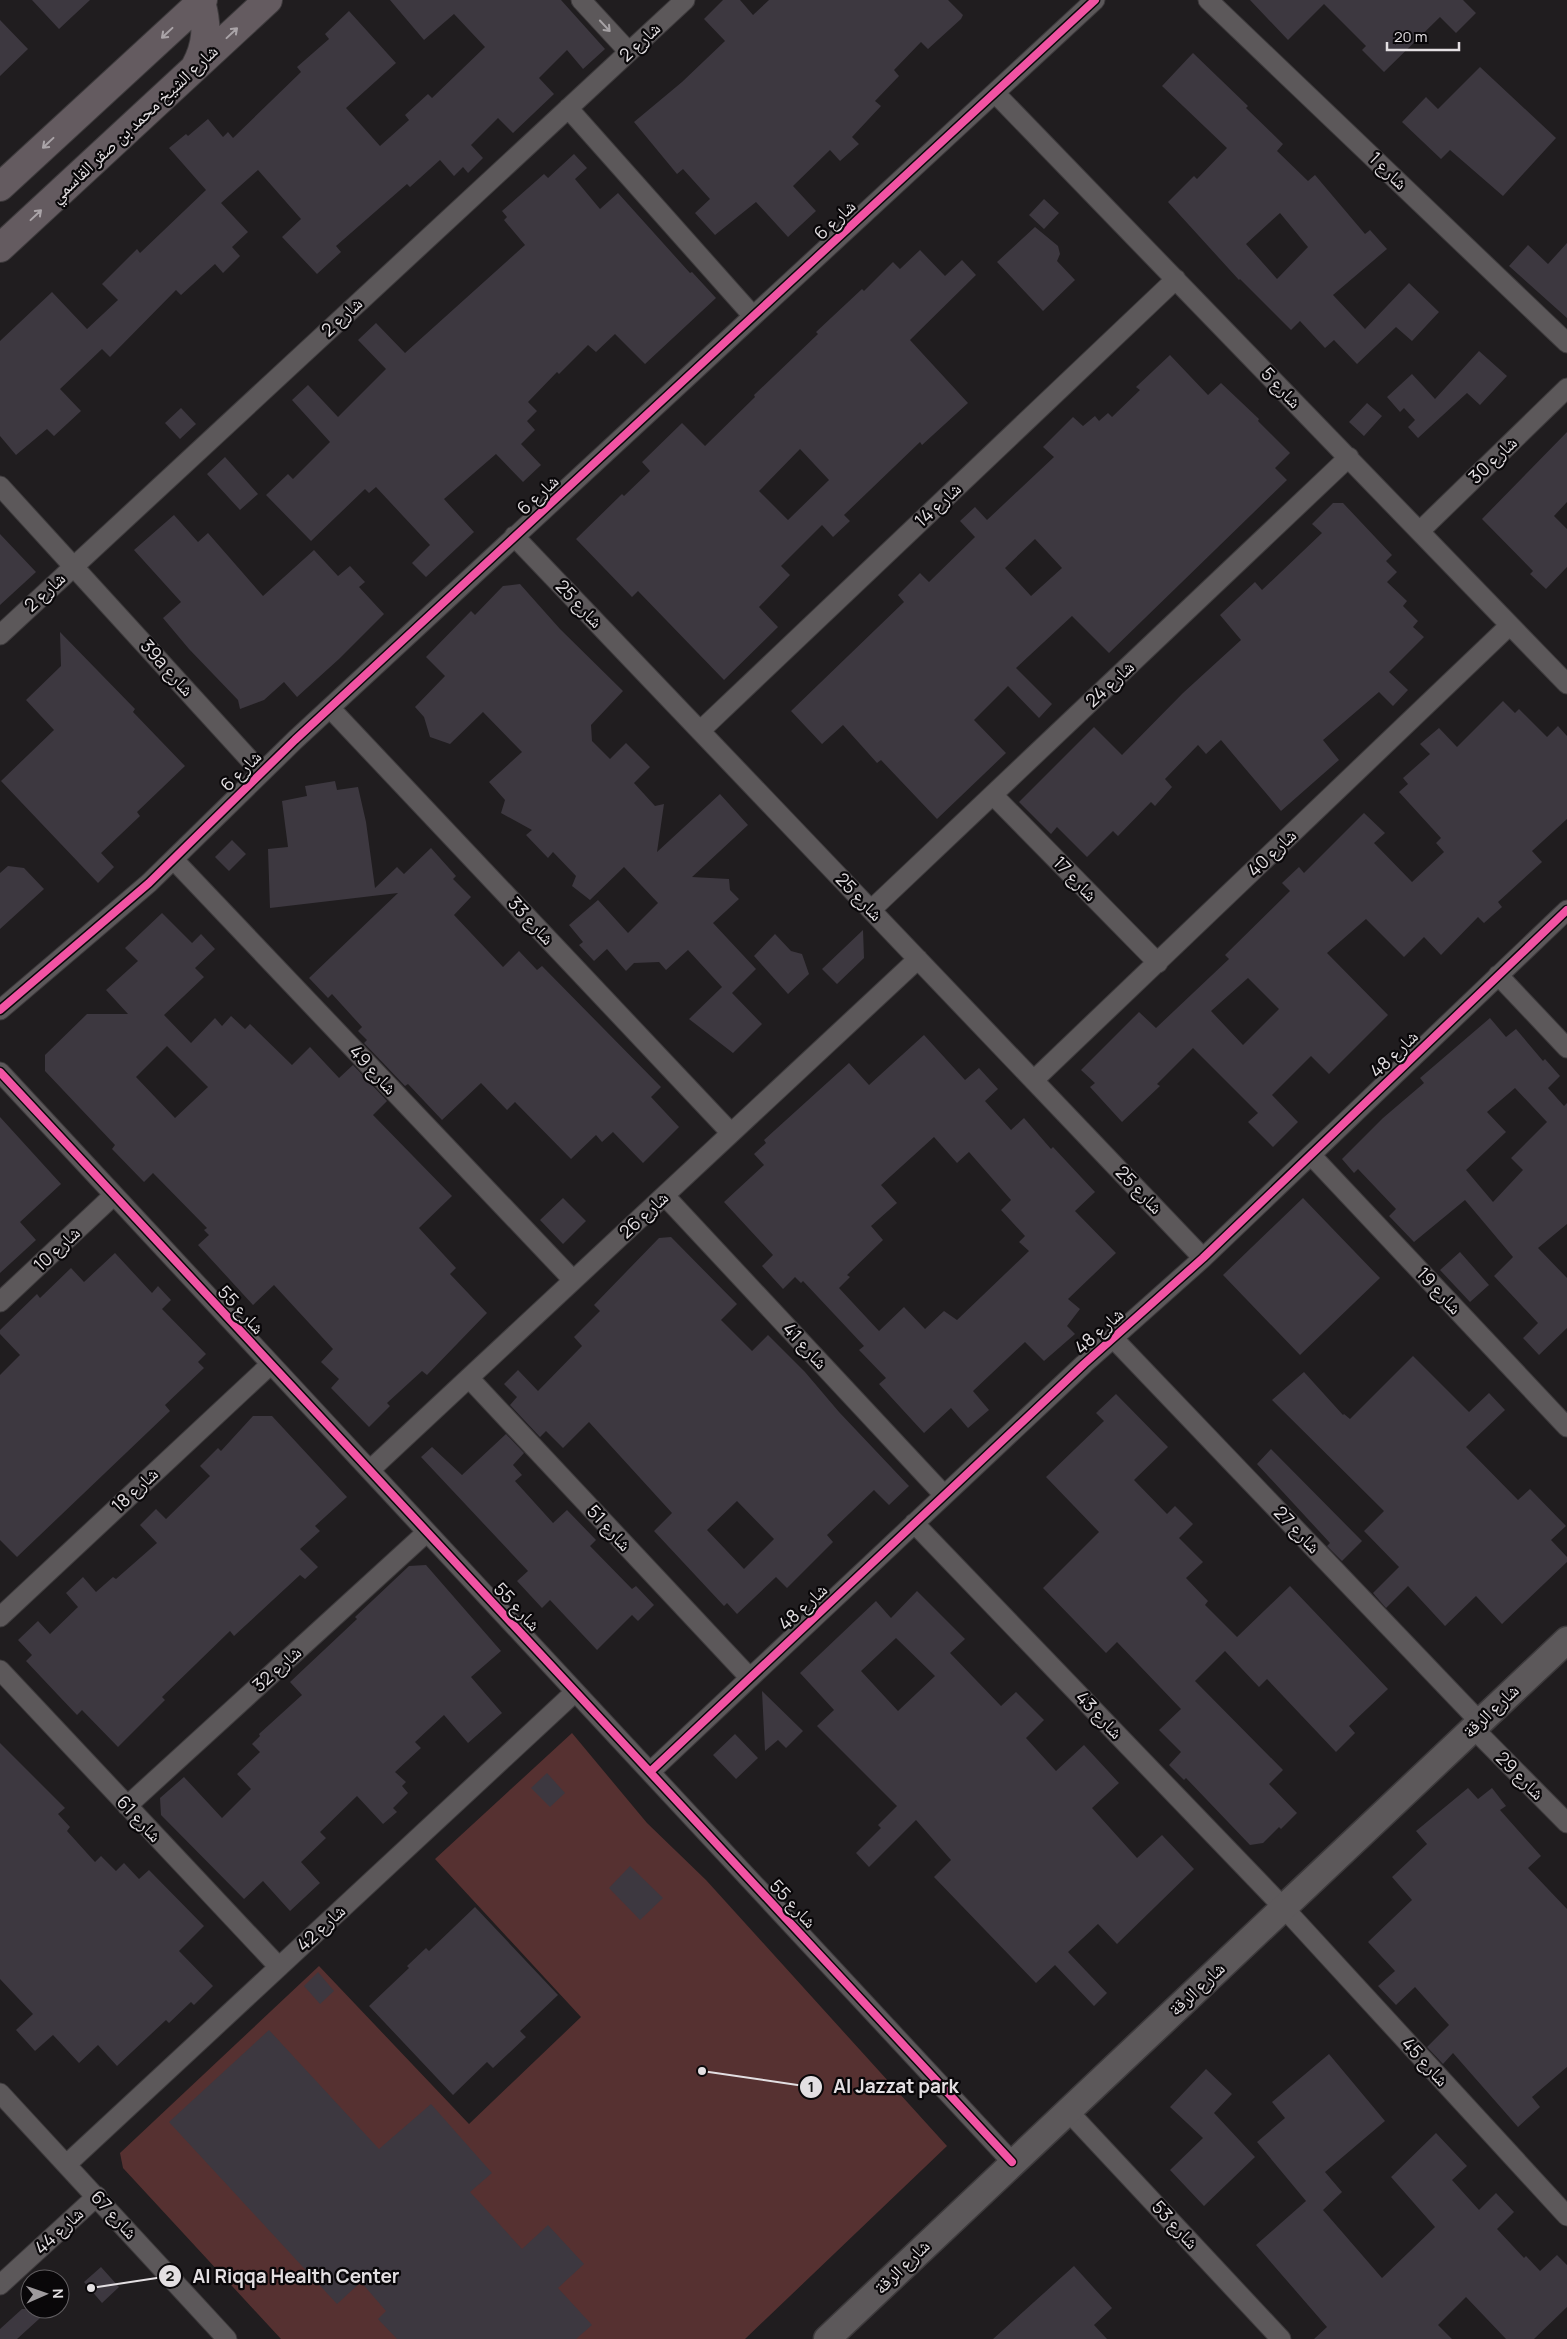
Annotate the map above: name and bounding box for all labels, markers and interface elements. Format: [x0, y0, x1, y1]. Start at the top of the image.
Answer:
street label: شارع 2 [614, 16, 665, 66]
one-way arrow [599, 19, 611, 32]
scale bar [1387, 20, 1460, 52]
text: 20 m [1394, 26, 1427, 47]
one-way arrow [161, 27, 174, 39]
one-way arrow [226, 27, 239, 39]
street label: شارع الشيخ محمد بن صقر القاسمي [44, 39, 225, 210]
one-way arrow [41, 137, 54, 149]
street label: شارع 1 [1364, 146, 1413, 194]
street label: شارع 6 [808, 194, 860, 245]
one-way arrow [29, 209, 42, 221]
street label: شارع 2 [316, 291, 367, 341]
street label: شارع 5 [1256, 362, 1307, 413]
street label: شارع 30 [1463, 430, 1522, 488]
street label: شارع 6 [511, 469, 563, 520]
street label: شارع 14 [909, 477, 966, 532]
street label: شارع 2 [19, 566, 70, 616]
street label: شارع 25 [551, 574, 609, 633]
street label: 39a شارع [136, 634, 200, 701]
street label: شارع 24 [1080, 655, 1139, 712]
street label: شارع 6 [214, 744, 266, 796]
street label: شارع 40 [1242, 823, 1301, 882]
street label: شارع 17 [1048, 851, 1103, 906]
street label: شارع 25 [831, 867, 889, 926]
street label: شارع 33 [503, 891, 560, 950]
street label: شارع 48 [1364, 1024, 1423, 1082]
street label: شارع 49 [345, 1039, 403, 1099]
street label: شارع 25 [1111, 1160, 1169, 1219]
street label: شارع 26 [613, 1185, 673, 1243]
street label: شارع 10 [28, 1220, 85, 1276]
street label: شارع 19 [1412, 1262, 1468, 1319]
street label: شارع 55 [213, 1280, 270, 1339]
street label: شارع 48 [1068, 1302, 1128, 1359]
street label: شارع 41 [778, 1317, 833, 1374]
street label: شارع 18 [106, 1462, 163, 1517]
street label: شارع 51 [582, 1499, 637, 1556]
street label: شارع 27 [1269, 1500, 1326, 1558]
street label: شارع 55 [489, 1577, 546, 1636]
street label: شارع 48 [773, 1577, 832, 1635]
street label: شارع 32 [247, 1640, 306, 1697]
street label: شارع الرقة [1457, 1678, 1524, 1743]
street label: شارع 43 [1071, 1685, 1129, 1744]
street label: شارع 29 [1491, 1746, 1550, 1805]
street label: شارع 61 [112, 1790, 168, 1847]
street label: شارع 55 [765, 1874, 822, 1933]
street label: شارع 42 [291, 1898, 350, 1956]
street label: شارع الرقة [1163, 1956, 1230, 2021]
street label: شارع 45 [1397, 2032, 1455, 2091]
callout: Al Jazzat park [798, 2070, 969, 2104]
text: Al Jazzat park [833, 2073, 959, 2099]
text: 1 [808, 2076, 814, 2097]
street label: شارع 67 [86, 2185, 143, 2244]
street label: شارع 53 [1147, 2195, 1204, 2254]
street label: شارع 44 [28, 2201, 88, 2259]
street label: شارع الرقة [868, 2234, 934, 2299]
callout: Al Riqqa Health Center [158, 2259, 409, 2293]
text: Al Riqqa Health Center [193, 2263, 400, 2289]
text: 2 [166, 2265, 175, 2286]
north arrow [20, 2269, 70, 2319]
text: N [49, 2288, 68, 2299]

